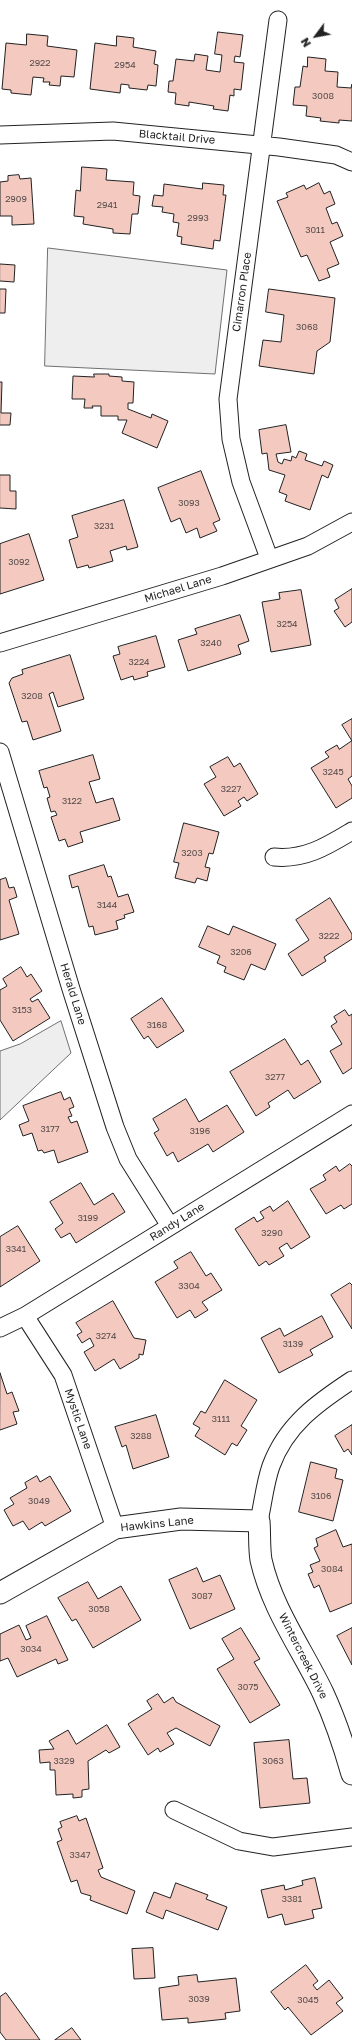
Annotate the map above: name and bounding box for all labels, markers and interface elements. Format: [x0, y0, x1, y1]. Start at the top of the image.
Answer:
north arrow [296, 16, 336, 56]
text: N [298, 36, 313, 50]
house number: 2922 [29, 58, 51, 68]
house number: 2954 [114, 60, 136, 70]
house number: 3008 [312, 91, 334, 101]
street label: Blacktail Drive [138, 127, 216, 147]
house number: 2909 [5, 194, 27, 204]
house number: 2941 [97, 200, 117, 210]
house number: 2993 [187, 213, 209, 223]
house number: 3011 [305, 225, 325, 235]
street label: Cimarron Place [230, 251, 254, 333]
house number: 3068 [296, 322, 318, 332]
house number: 3093 [178, 498, 200, 508]
house number: 3231 [94, 521, 114, 531]
house number: 3092 [8, 557, 30, 567]
street label: Michael Lane [143, 572, 213, 606]
house number: 3254 [276, 619, 298, 629]
house number: 3240 [200, 638, 222, 648]
house number: 3224 [128, 657, 150, 667]
house number: 3208 [21, 691, 43, 701]
house number: 3245 [322, 767, 344, 777]
house number: 3227 [221, 784, 241, 794]
house number: 3122 [62, 796, 82, 806]
house number: 3203 [181, 848, 203, 858]
house number: 3144 [97, 900, 117, 910]
house number: 3222 [319, 931, 339, 941]
house number: 3206 [230, 947, 252, 957]
street label: Herald Lane [57, 962, 89, 1026]
house number: 3153 [12, 1005, 32, 1015]
house number: 3168 [147, 1020, 167, 1030]
house number: 3277 [265, 1072, 285, 1082]
house number: 3177 [40, 1124, 60, 1134]
house number: 3196 [190, 1126, 210, 1136]
street label: Randy Lane [147, 1200, 207, 1244]
house number: 3199 [78, 1213, 98, 1223]
house number: 3290 [261, 1228, 283, 1238]
house number: 3341 [6, 1244, 26, 1254]
house number: 3304 [178, 1281, 200, 1291]
house number: 3274 [96, 1331, 116, 1341]
house number: 3139 [283, 1339, 303, 1349]
street label: Mystic Lane [61, 1387, 95, 1451]
house number: 3111 [212, 1414, 230, 1424]
house number: 3288 [130, 1431, 152, 1441]
house number: 3106 [311, 1491, 331, 1501]
house number: 3049 [28, 1496, 50, 1506]
street label: Hawkins Lane [120, 1514, 194, 1534]
house number: 3084 [321, 1564, 343, 1574]
house number: 3087 [191, 1591, 213, 1601]
house number: 3058 [88, 1604, 110, 1614]
street label: Wintercreek Drive [276, 1611, 330, 1701]
house number: 3034 [20, 1644, 42, 1654]
house number: 3075 [238, 1682, 258, 1692]
house number: 3329 [53, 1756, 75, 1766]
house number: 3063 [262, 1756, 284, 1766]
house number: 3347 [70, 1850, 90, 1860]
house number: 3381 [282, 1894, 302, 1904]
house number: 3039 [188, 1994, 210, 2004]
house number: 3045 [297, 1995, 319, 2005]

